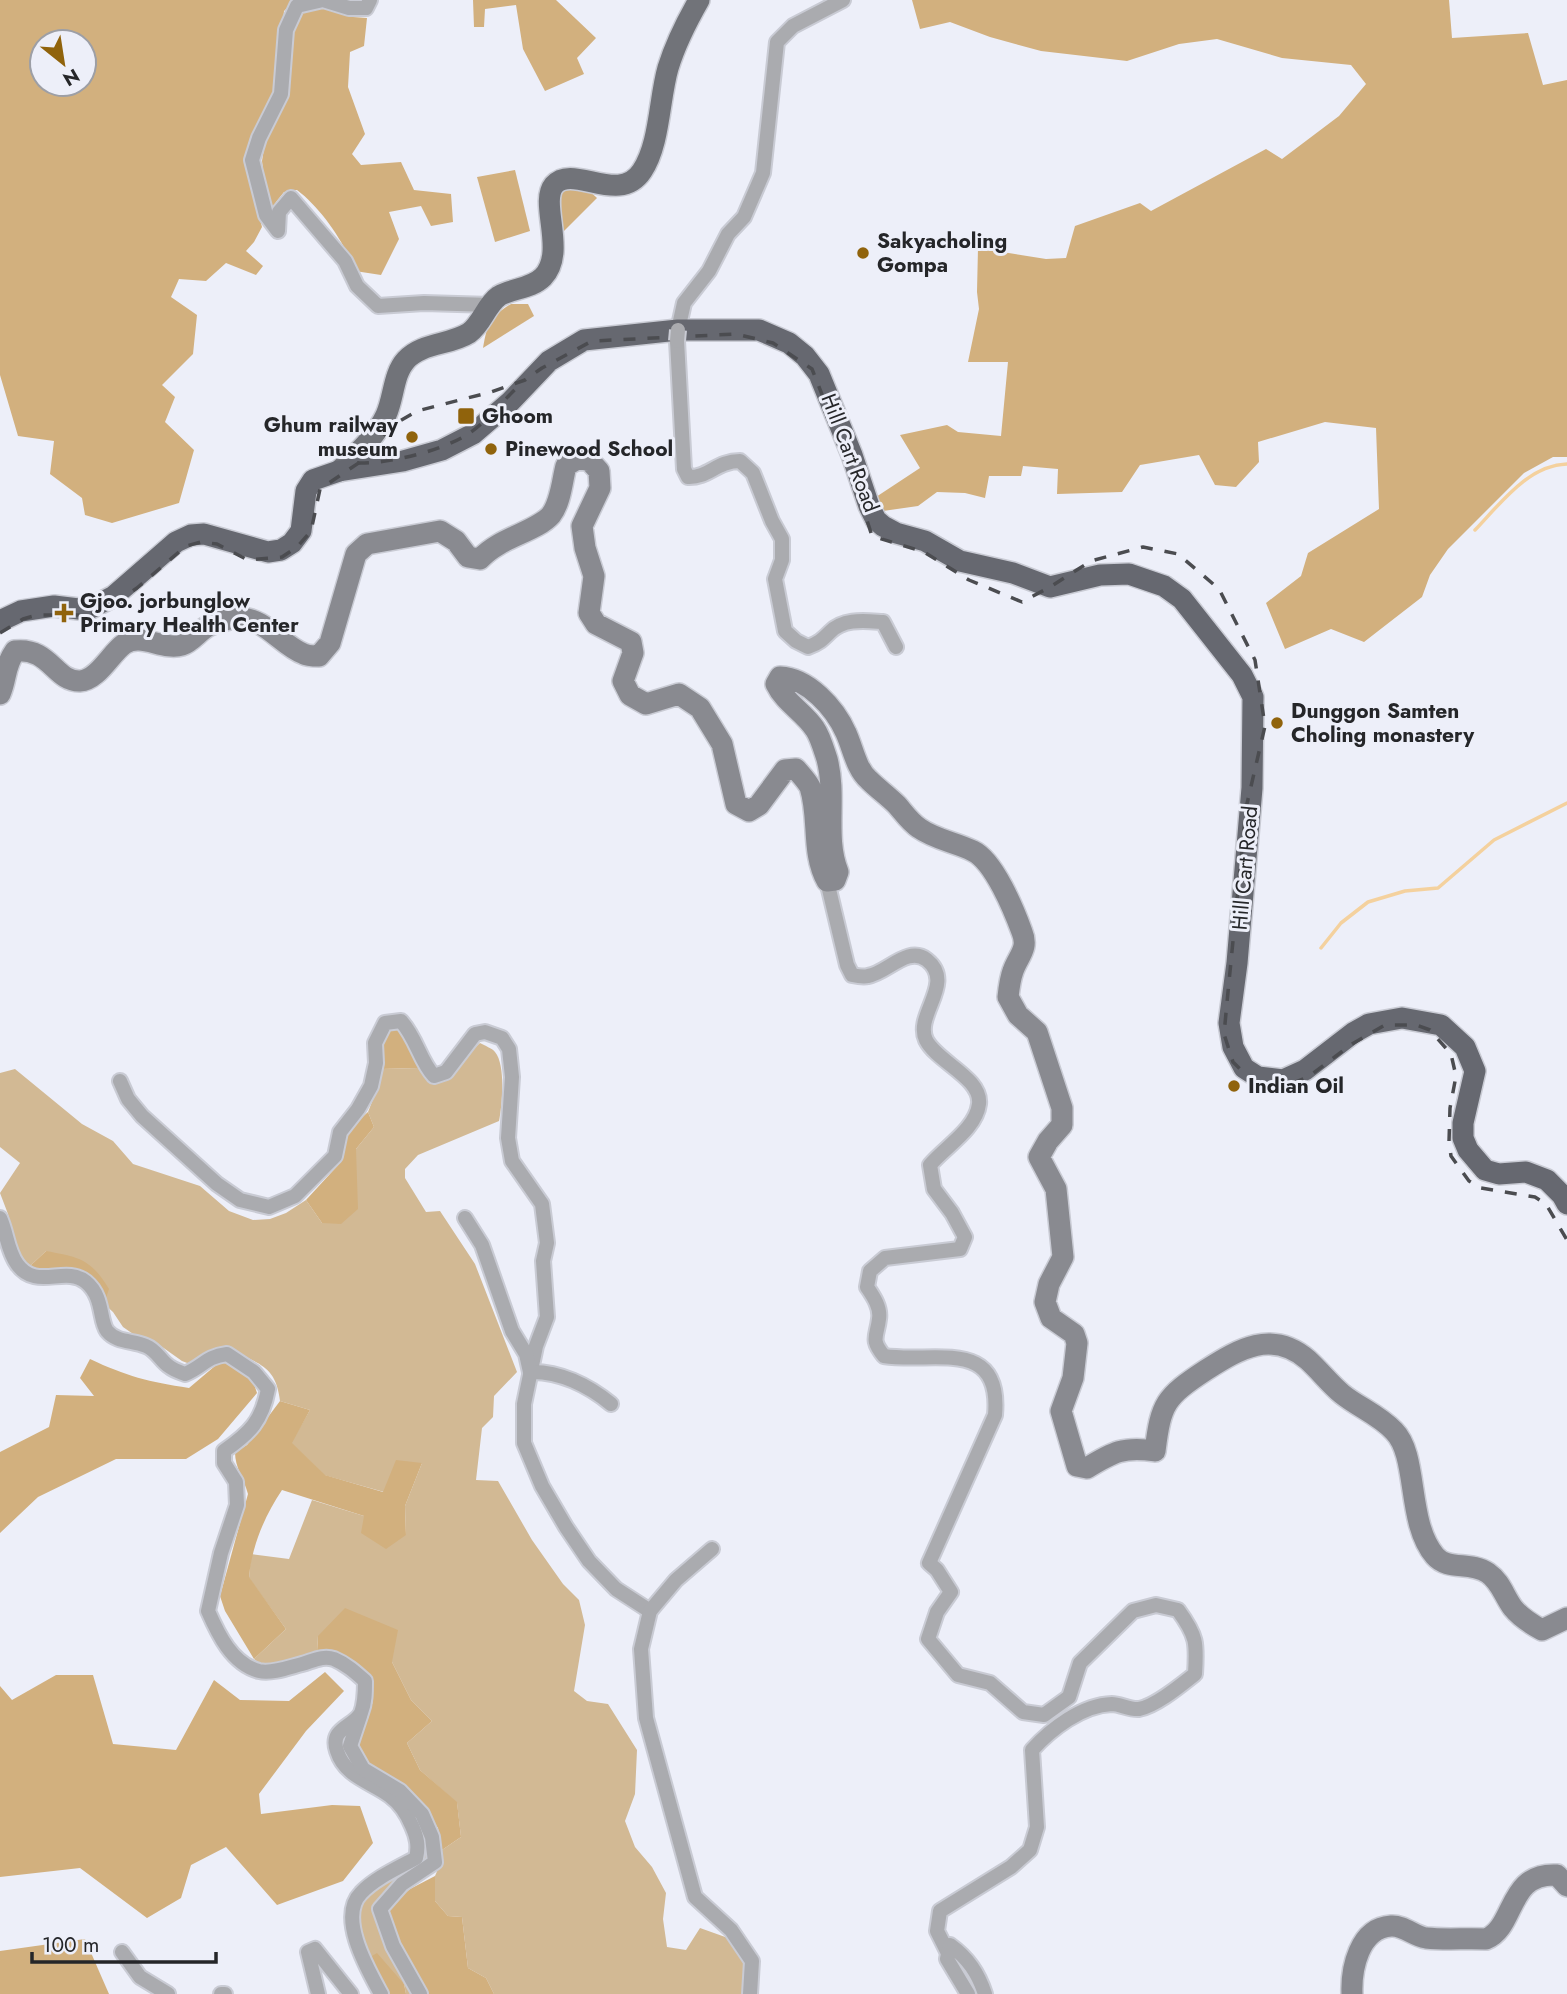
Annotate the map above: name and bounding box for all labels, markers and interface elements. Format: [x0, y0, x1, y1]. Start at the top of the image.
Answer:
north arrow [28, 28, 98, 98]
text: N [58, 62, 85, 93]
place label: Sakyacholing Gompa [877, 226, 1007, 280]
marker: Sakyacholing Gompa [855, 245, 871, 261]
street label: Hill Cart Road [814, 389, 886, 517]
place label: Ghoom [482, 401, 553, 431]
marker: Ghoom [456, 406, 476, 426]
place label: Ghum railway museum [264, 410, 399, 464]
marker: Ghum railway museum [404, 429, 420, 445]
place label: Pinewood School [505, 434, 673, 464]
marker: Pinewood School [483, 441, 499, 457]
place label: Gjoo. jorbunglow Primary Health Center [80, 586, 299, 640]
marker: Gjoo. jorbunglow Primary Health Center [54, 603, 74, 623]
place label: Dunggon Samten Choling monastery [1291, 696, 1475, 750]
marker: Dunggon Samten Choling monastery [1269, 715, 1285, 731]
street label: Hill Cart Road [1225, 805, 1265, 931]
place label: Indian Oil [1248, 1071, 1344, 1101]
marker: Indian Oil [1226, 1078, 1242, 1094]
scale bar [32, 1920, 215, 1964]
text: 100 m [42, 1930, 99, 1960]

